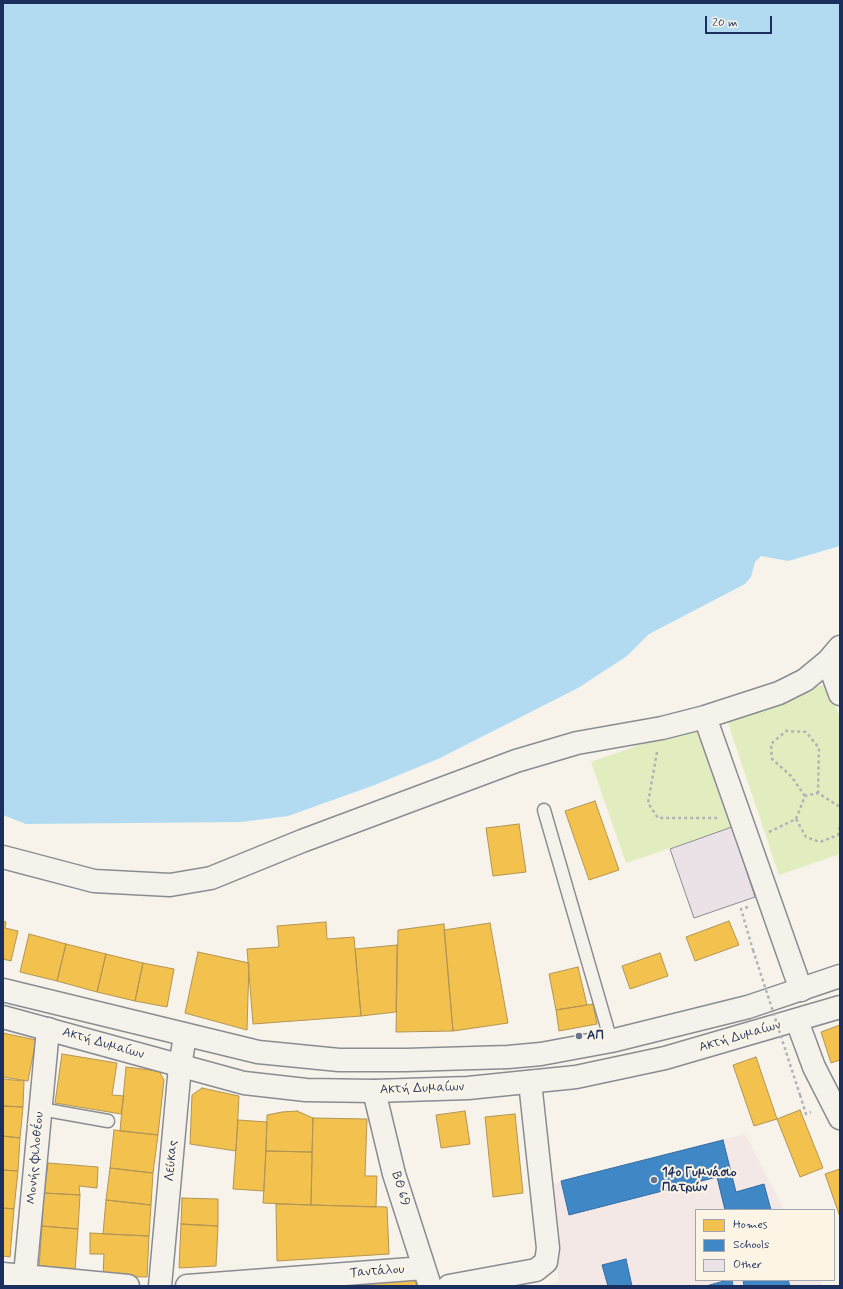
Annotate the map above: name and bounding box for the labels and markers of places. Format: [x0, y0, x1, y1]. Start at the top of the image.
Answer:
place label: ΑΠ [587, 1028, 604, 1044]
marker: ΑΠ [574, 1031, 584, 1041]
place label: 14o Γυμνάσιο Πατρών [662, 1165, 737, 1196]
marker: 14o Γυμνάσιο Πατρών [649, 1175, 659, 1185]

